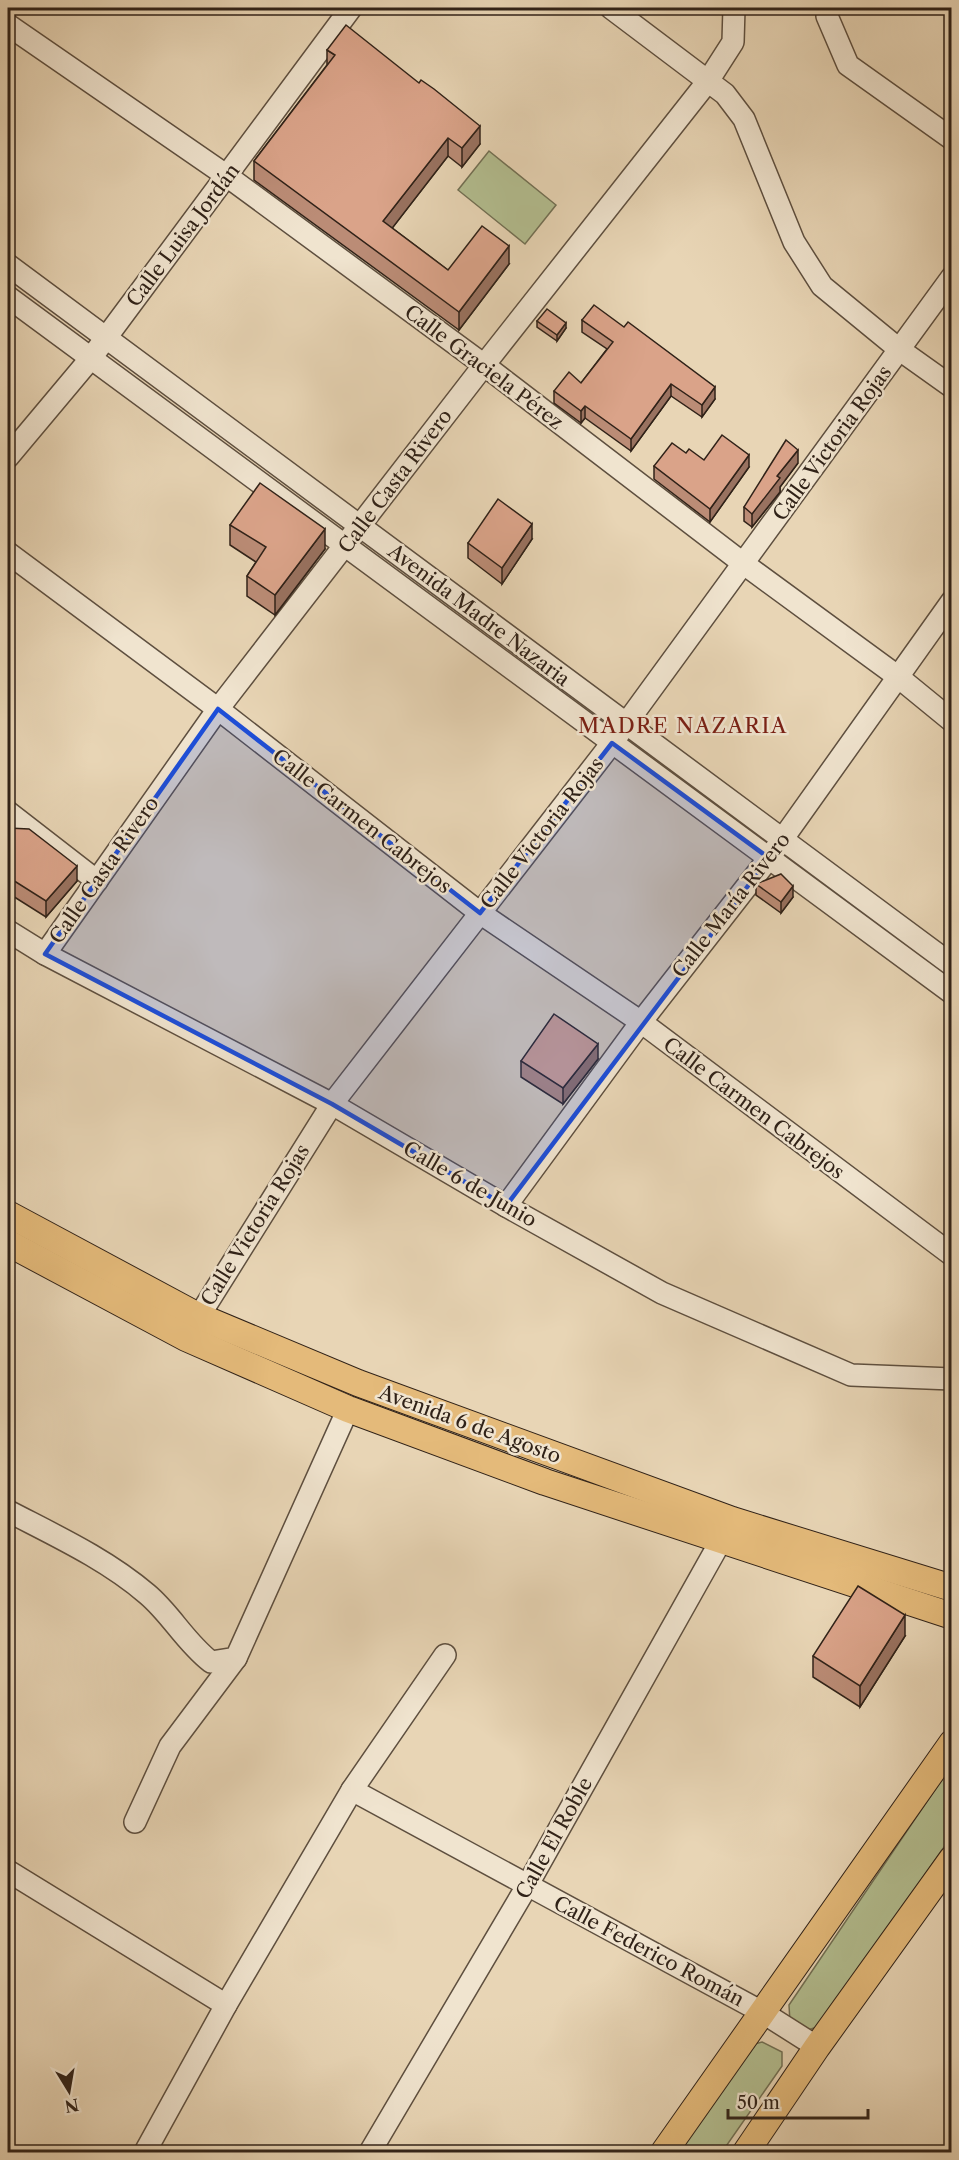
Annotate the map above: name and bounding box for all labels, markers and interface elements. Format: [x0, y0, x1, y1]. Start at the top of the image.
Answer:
street label: Calle Luisa Jordán [121, 158, 245, 311]
street label: Calle Graciela Pérez [400, 300, 568, 434]
street label: Calle Victoria Rojas [768, 361, 896, 525]
street label: Calle Casta Rivero [333, 404, 457, 558]
street label: Avenida Madre Nazaria [383, 538, 575, 691]
district label: MADRE NAZARIA [578, 713, 788, 738]
street label: Calle Carmen Cabrejos [268, 744, 456, 898]
street label: Calle Victoria Rojas [475, 752, 609, 914]
street label: Calle Casta Rivero [44, 792, 164, 948]
street label: Calle María Rivero [667, 828, 795, 982]
street label: Calle Carmen Cabrejos [659, 1032, 849, 1184]
street label: Calle 6 de Junio [399, 1136, 541, 1232]
street label: Calle Victoria Rojas [196, 1140, 314, 1310]
street label: Avenida 6 de Agosto [375, 1380, 564, 1468]
street label: Calle El Roble [511, 1773, 597, 1903]
street label: Calle Federico Román [550, 1891, 749, 2012]
north arrow [39, 2061, 99, 2121]
scale bar [728, 2082, 868, 2120]
text: 50 m [737, 2092, 780, 2114]
text: N [63, 2095, 81, 2117]

